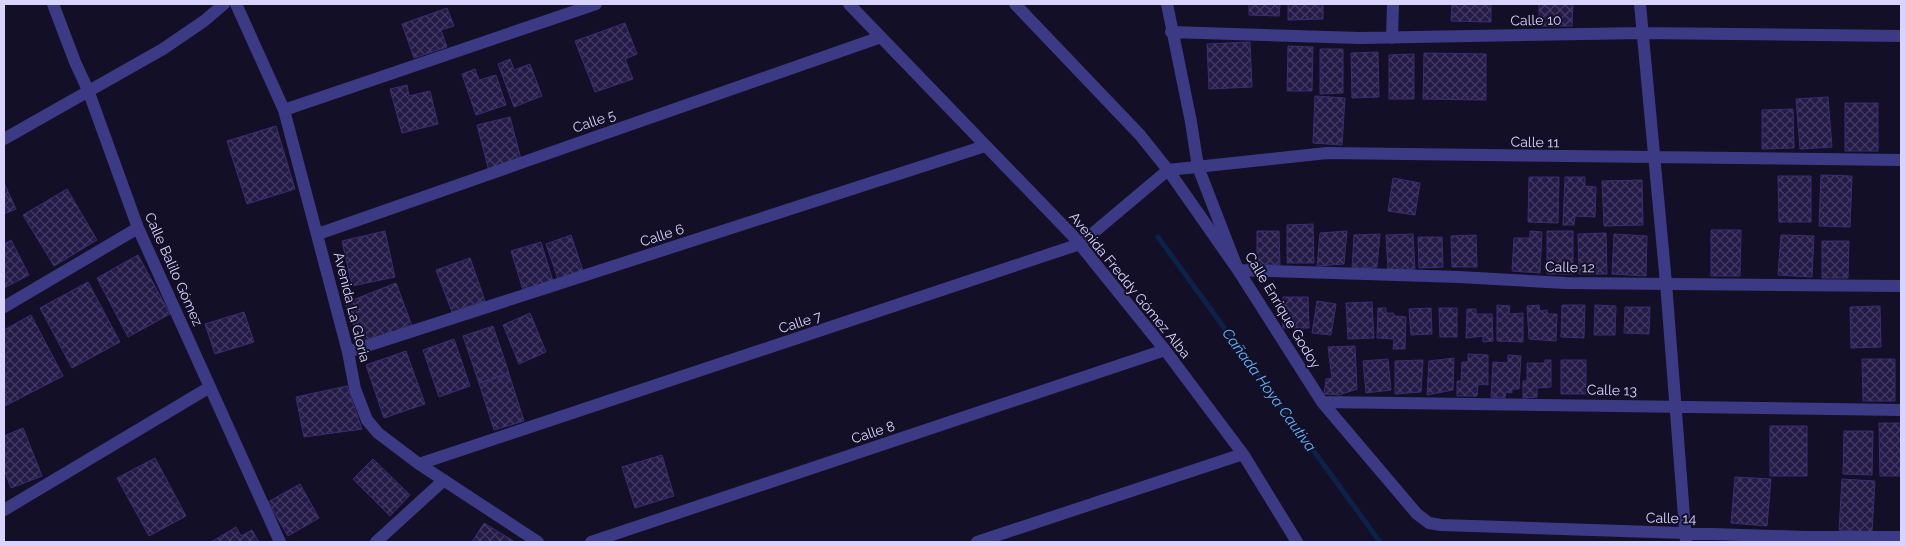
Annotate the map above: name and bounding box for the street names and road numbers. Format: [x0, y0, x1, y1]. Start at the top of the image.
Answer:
street label: Calle 10 [1510, 12, 1562, 28]
street label: Calle 5 [570, 106, 618, 136]
street label: Calle 11 [1511, 134, 1559, 150]
street label: Avenida Freddy Gómez Alba [1066, 209, 1194, 361]
street label: Calle Balilo Gómez [142, 210, 206, 328]
street label: Calle 6 [638, 220, 686, 250]
street label: Calle Enrique Godoy [1242, 249, 1324, 371]
street label: Avenida La Gloria [331, 250, 373, 364]
street label: Calle 12 [1545, 259, 1595, 275]
street label: Calle 7 [777, 307, 824, 336]
street label: Calle 13 [1587, 382, 1637, 398]
street label: Calle 8 [849, 417, 897, 447]
street label: Calle 14 [1646, 510, 1697, 526]

